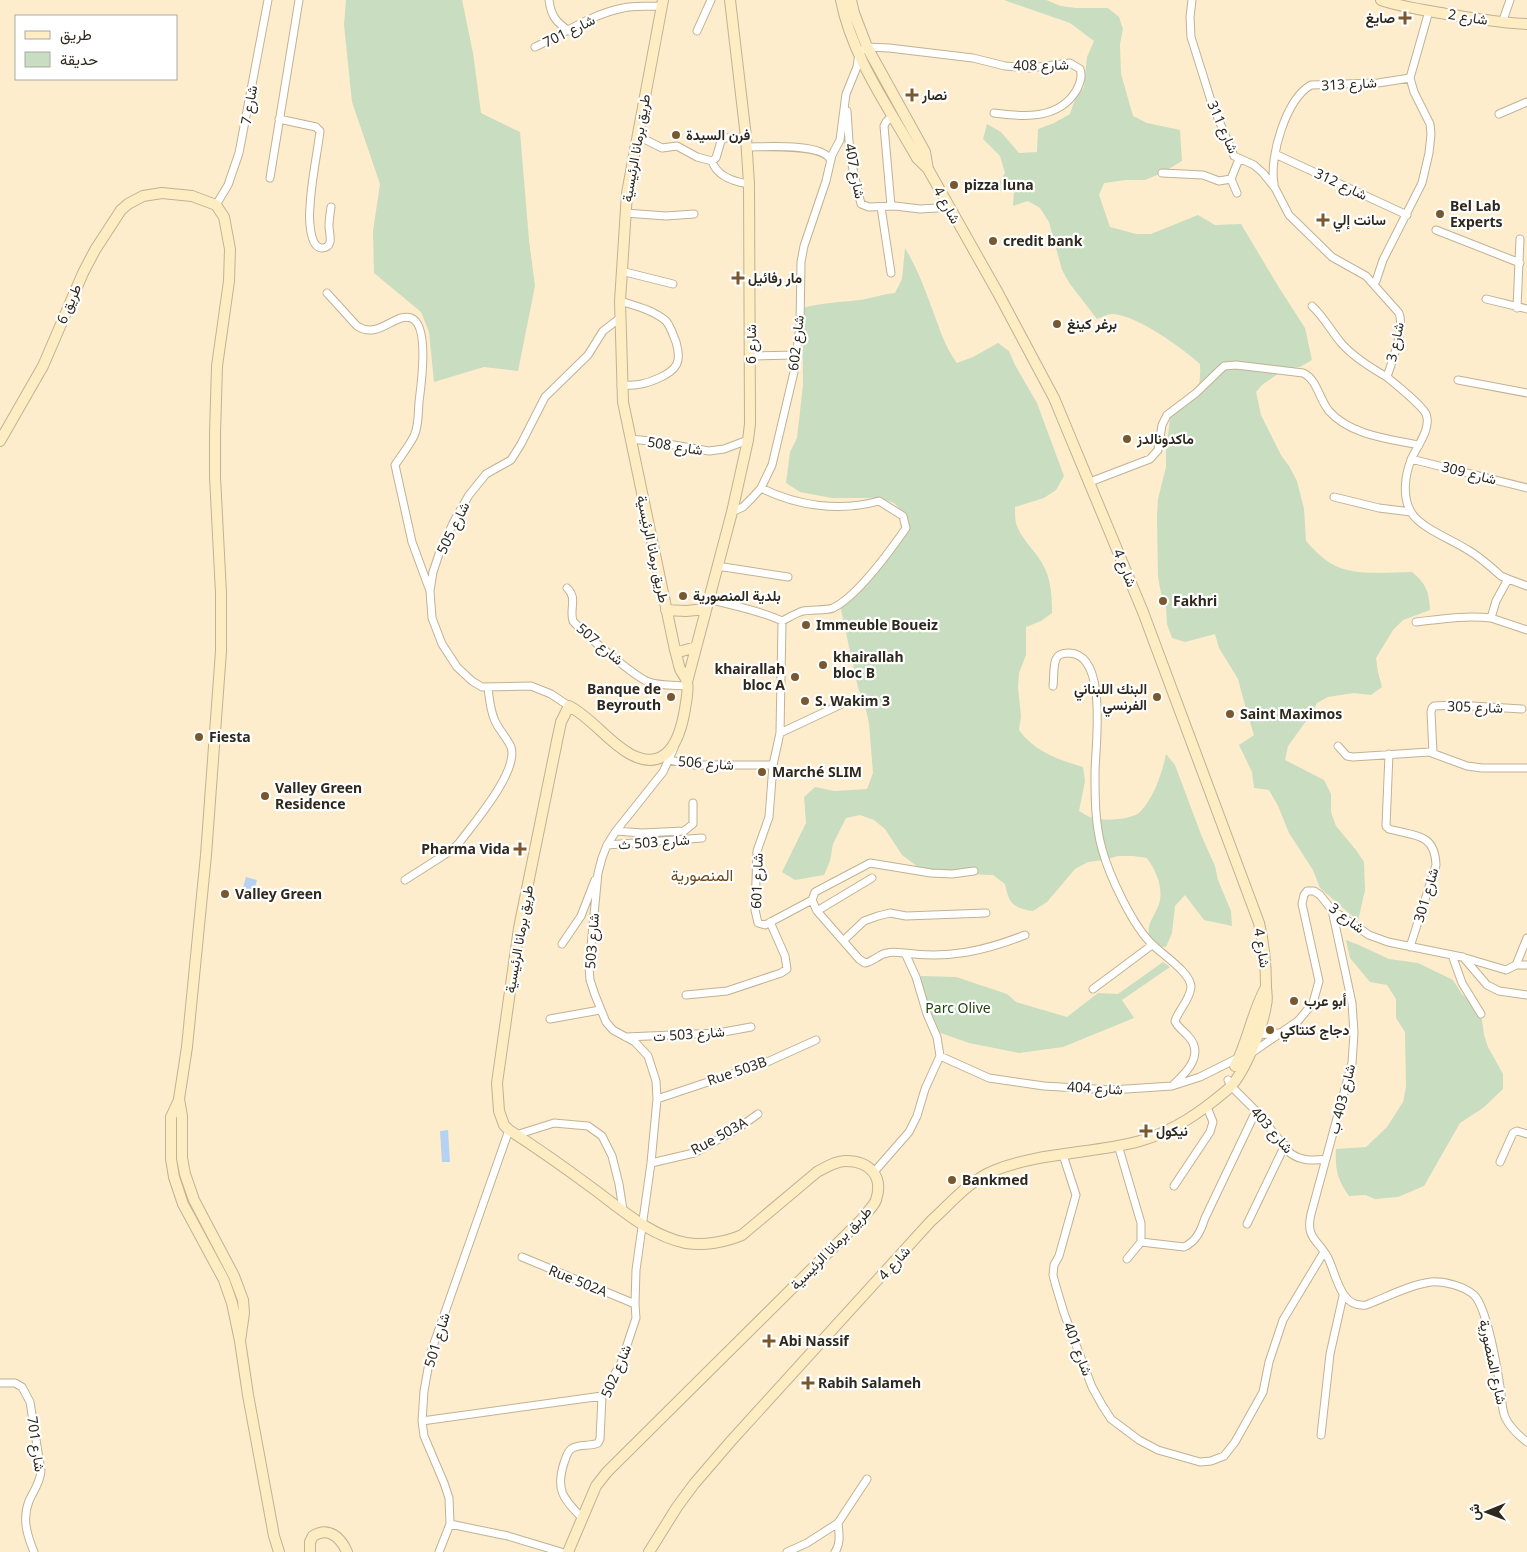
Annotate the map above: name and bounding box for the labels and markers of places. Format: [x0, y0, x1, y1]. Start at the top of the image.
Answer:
place label: صايغ [1365, 8, 1395, 28]
marker: صايغ [1399, 12, 1411, 24]
place label: نصار [921, 85, 947, 104]
marker: نصار [906, 89, 918, 101]
place label: فرن السيدة [686, 125, 750, 144]
marker: فرن السيدة [670, 129, 682, 141]
place label: pizza luna [964, 175, 1034, 194]
marker: pizza luna [948, 179, 960, 191]
place label: Bel Lab Experts [1450, 196, 1503, 231]
marker: Bel Lab Experts [1434, 208, 1446, 220]
place label: سانت إلي [1333, 210, 1386, 232]
marker: سانت إلي [1317, 214, 1329, 226]
place label: credit bank [1003, 231, 1083, 250]
marker: credit bank [987, 235, 999, 247]
place label: مار رفائيل [748, 268, 803, 287]
marker: مار رفائيل [732, 272, 744, 284]
place label: برغر كينغ [1067, 314, 1117, 334]
marker: برغر كينغ [1051, 318, 1063, 330]
place label: ماكدونالدز [1136, 429, 1194, 448]
marker: ماكدونالدز [1121, 433, 1133, 445]
place label: بلدية المنصورية [693, 586, 781, 605]
marker: بلدية المنصورية [677, 590, 689, 602]
place label: Fakhri [1173, 591, 1217, 610]
marker: Fakhri [1157, 595, 1169, 607]
place label: Immeuble Boueiz [816, 615, 938, 634]
marker: Immeuble Boueiz [800, 619, 812, 631]
place label: khairallah bloc B [833, 647, 904, 682]
place label: khairallah bloc A [714, 659, 785, 694]
marker: khairallah bloc B [817, 659, 829, 671]
marker: khairallah bloc A [789, 671, 801, 683]
place label: Banque de Beyrouth [587, 679, 661, 714]
place label: البنك اللبناني الفرنسي [1074, 679, 1147, 717]
marker: Banque de Beyrouth [665, 691, 677, 703]
place label: S. Wakim 3 [815, 691, 890, 710]
marker: البنك اللبناني الفرنسي [1151, 691, 1163, 703]
marker: S. Wakim 3 [799, 695, 811, 707]
place label: Saint Maximos [1240, 704, 1342, 723]
marker: Saint Maximos [1224, 708, 1236, 720]
place label: Fiesta [209, 727, 251, 746]
marker: Fiesta [193, 731, 205, 743]
place label: Marché SLIM [772, 762, 862, 781]
marker: Marché SLIM [756, 766, 768, 778]
place label: Valley Green Residence [275, 778, 362, 813]
marker: Valley Green Residence [259, 790, 271, 802]
place label: Pharma Vida [421, 839, 510, 858]
marker: Pharma Vida [514, 843, 526, 855]
place label: Valley Green [235, 884, 322, 903]
marker: Valley Green [219, 888, 231, 900]
place label: أبو عرب [1304, 991, 1347, 1010]
marker: أبو عرب [1288, 995, 1300, 1007]
place label: دجاج كنتاكي [1280, 1020, 1349, 1042]
marker: دجاج كنتاكي [1264, 1024, 1276, 1036]
place label: نيكول [1156, 1121, 1188, 1140]
marker: نيكول [1140, 1125, 1152, 1137]
place label: Bankmed [962, 1170, 1028, 1189]
marker: Bankmed [946, 1174, 958, 1186]
place label: Abi Nassif [779, 1331, 850, 1350]
marker: Abi Nassif [763, 1335, 775, 1347]
place label: Rabih Salameh [818, 1373, 921, 1392]
marker: Rabih Salameh [802, 1377, 814, 1389]

